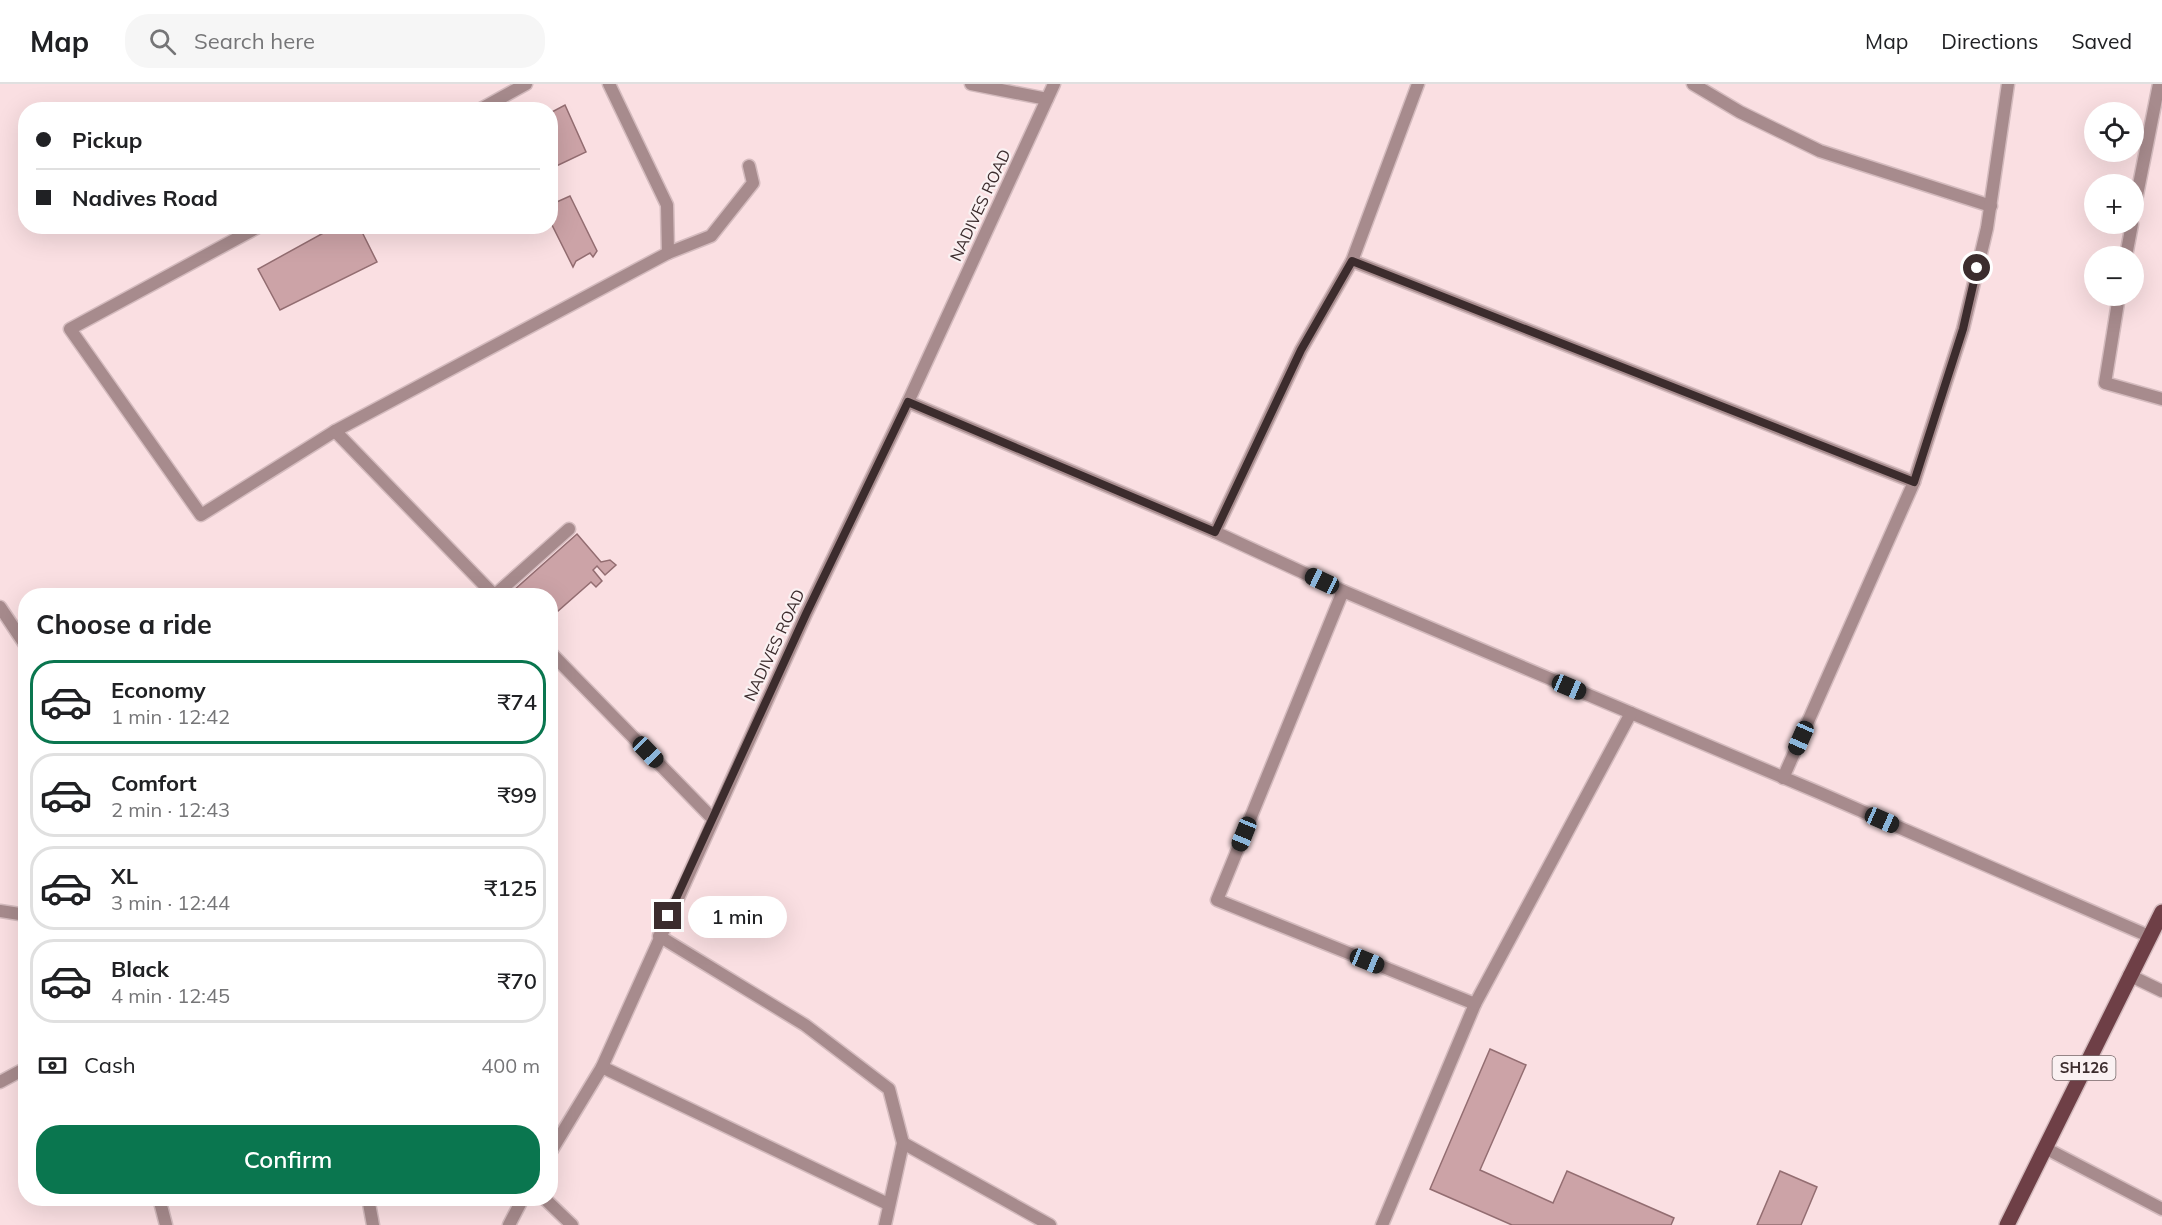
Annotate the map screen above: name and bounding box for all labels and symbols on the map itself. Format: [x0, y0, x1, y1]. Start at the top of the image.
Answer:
street label: NADIVES ROAD [945, 146, 1015, 264]
route start [1963, 254, 1990, 281]
car [1302, 565, 1342, 597]
street label: NADIVES ROAD [739, 586, 809, 704]
car [1549, 672, 1589, 702]
car [1785, 718, 1817, 758]
car [629, 733, 667, 771]
car [1862, 804, 1902, 836]
car [1229, 814, 1259, 854]
callout: 1 min [689, 895, 788, 937]
route end [654, 902, 681, 929]
car [1347, 946, 1387, 976]
road number: SH126 [2052, 1056, 2116, 1080]

